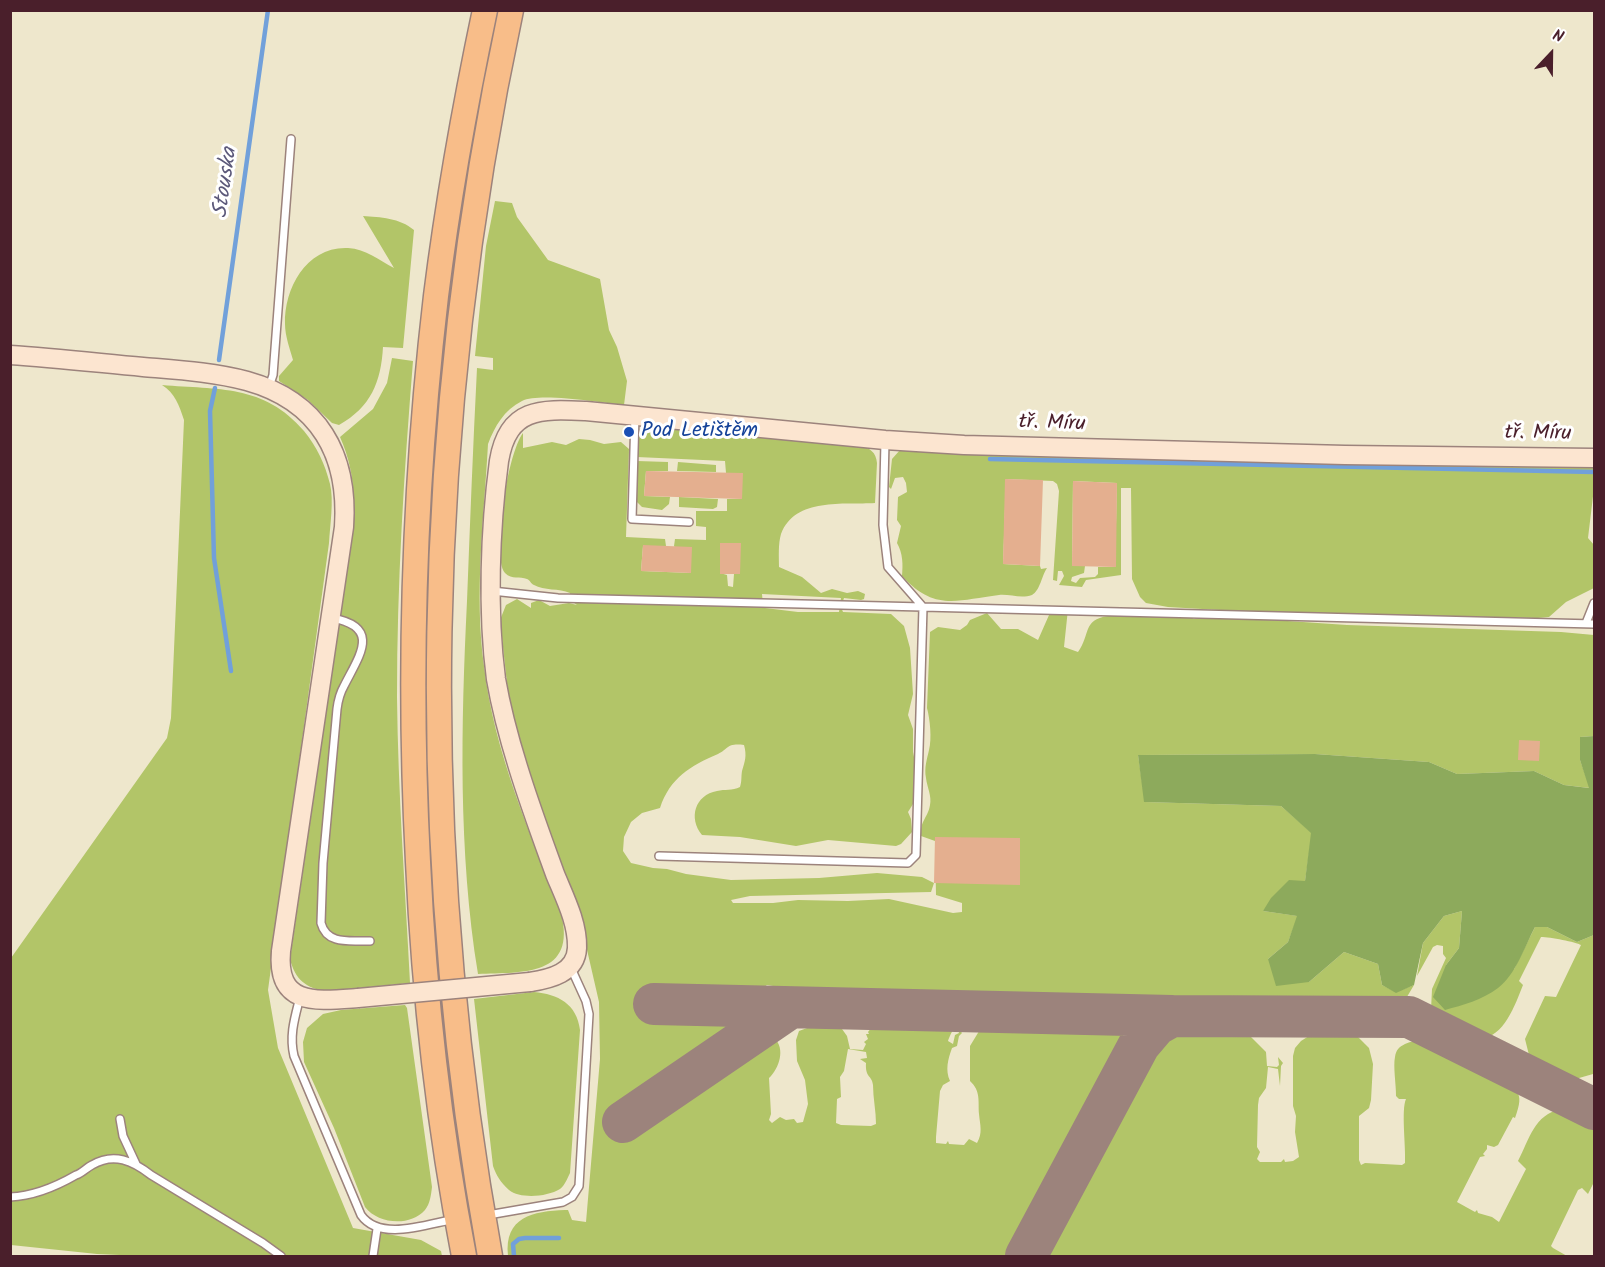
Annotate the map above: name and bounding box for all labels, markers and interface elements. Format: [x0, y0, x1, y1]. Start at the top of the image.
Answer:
text: N [1549, 23, 1567, 50]
north arrow [1521, 24, 1581, 84]
water label: Stouska [209, 146, 245, 220]
street label: tř. Míru [1018, 411, 1086, 439]
place label: Pod Letištěm [641, 419, 758, 445]
street label: tř. Míru [1504, 422, 1572, 448]
marker: Pod Letištěm [622, 425, 636, 439]

